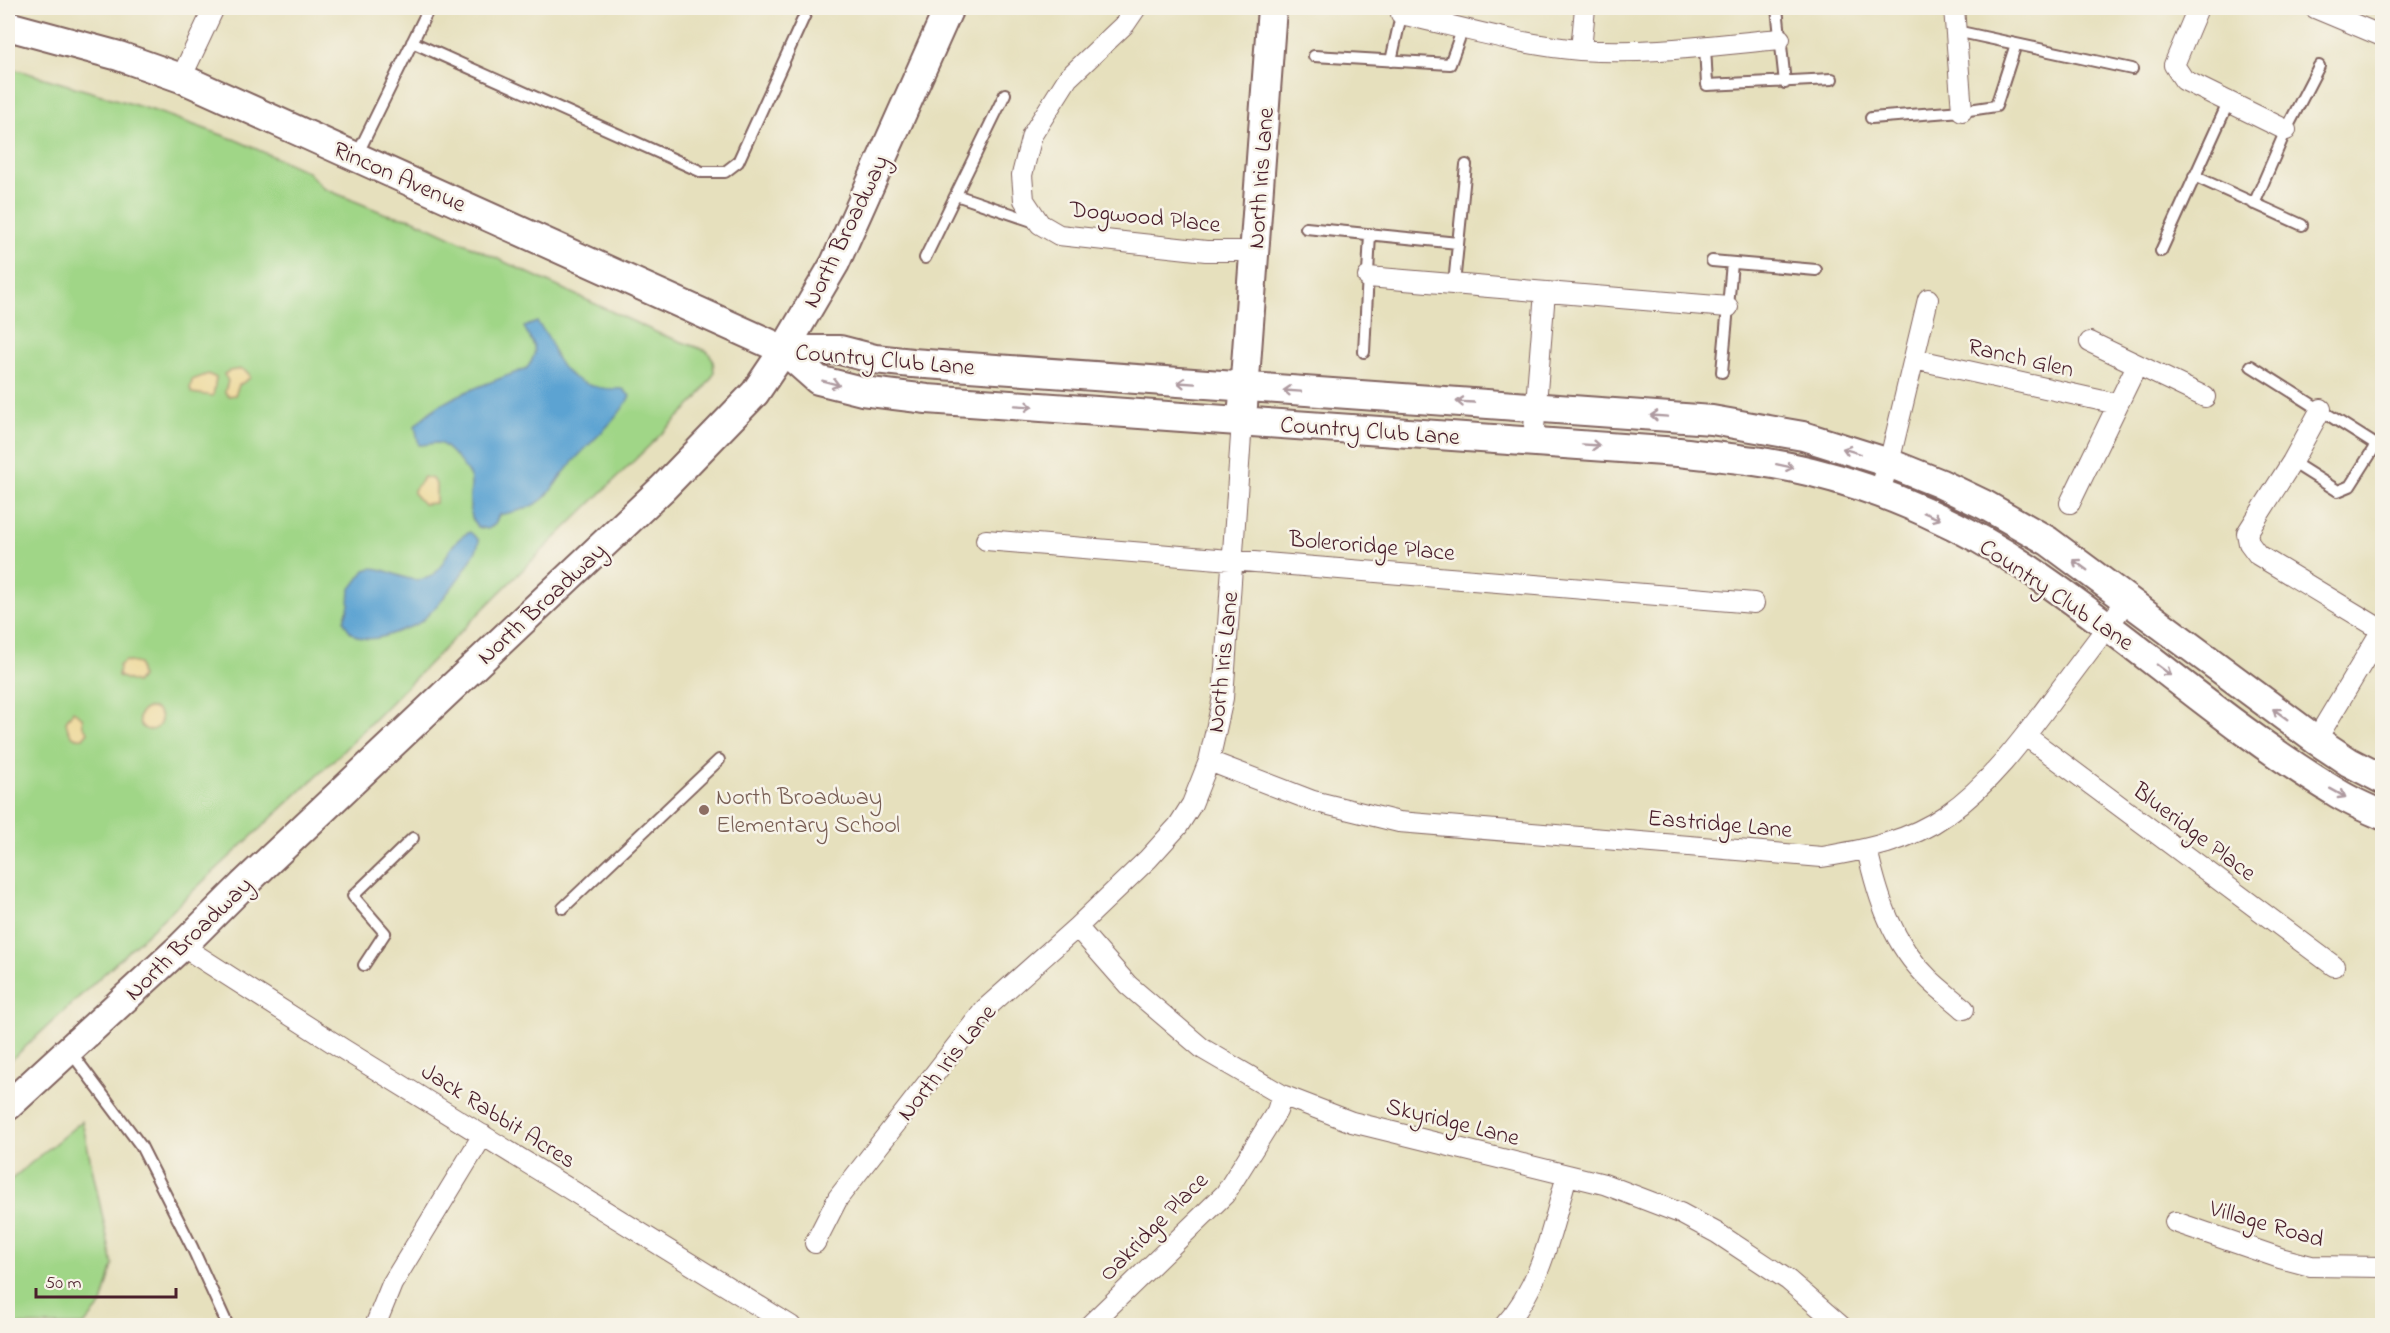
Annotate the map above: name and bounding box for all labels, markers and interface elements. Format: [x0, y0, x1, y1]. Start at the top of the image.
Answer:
street label: North Iris Lane [1240, 106, 1285, 250]
street label: Rincon Avenue [327, 133, 471, 223]
street label: North Broadway [795, 150, 900, 315]
street label: Dogwood Place [1066, 193, 1222, 244]
street label: Ranch Glen [1964, 330, 2077, 389]
street label: Country Club Lane [794, 336, 976, 388]
one-way arrow [821, 378, 840, 389]
one-way arrow [1177, 378, 1197, 389]
one-way arrow [1282, 385, 1302, 396]
one-way arrow [1455, 396, 1475, 407]
one-way arrow [1013, 401, 1033, 412]
street label: Country Club Lane [1279, 409, 1461, 457]
one-way arrow [1650, 410, 1670, 421]
one-way arrow [1580, 440, 1600, 451]
one-way arrow [1841, 445, 1860, 456]
one-way arrow [1775, 461, 1794, 473]
one-way arrow [1923, 511, 1941, 522]
street label: Boleroridge Place [1286, 523, 1456, 572]
street label: Country Club Lane [1971, 531, 2140, 662]
street label: North Broadway [470, 535, 616, 675]
one-way arrow [2073, 559, 2089, 571]
street label: North Iris Lane [1200, 590, 1249, 735]
one-way arrow [2156, 663, 2172, 676]
one-way arrow [2273, 707, 2289, 720]
street label: Blueridge Place [2124, 774, 2263, 891]
place label: North Broadway Elementary School [716, 781, 900, 845]
one-way arrow [2328, 788, 2346, 799]
street label: Eastridge Lane [1646, 802, 1794, 849]
marker: North Broadway Elementary School [697, 803, 711, 817]
street label: North Broadway [118, 869, 262, 1011]
street label: North Iris Lane [890, 997, 1006, 1130]
street label: Jack Rabbit Acres [413, 1055, 582, 1179]
street label: Skyridge Lane [1382, 1090, 1523, 1158]
street label: Oakridge Place [1092, 1165, 1218, 1291]
street label: Village Road [2204, 1192, 2328, 1259]
scale bar [36, 1261, 176, 1299]
text: 50 m [45, 1271, 82, 1297]

